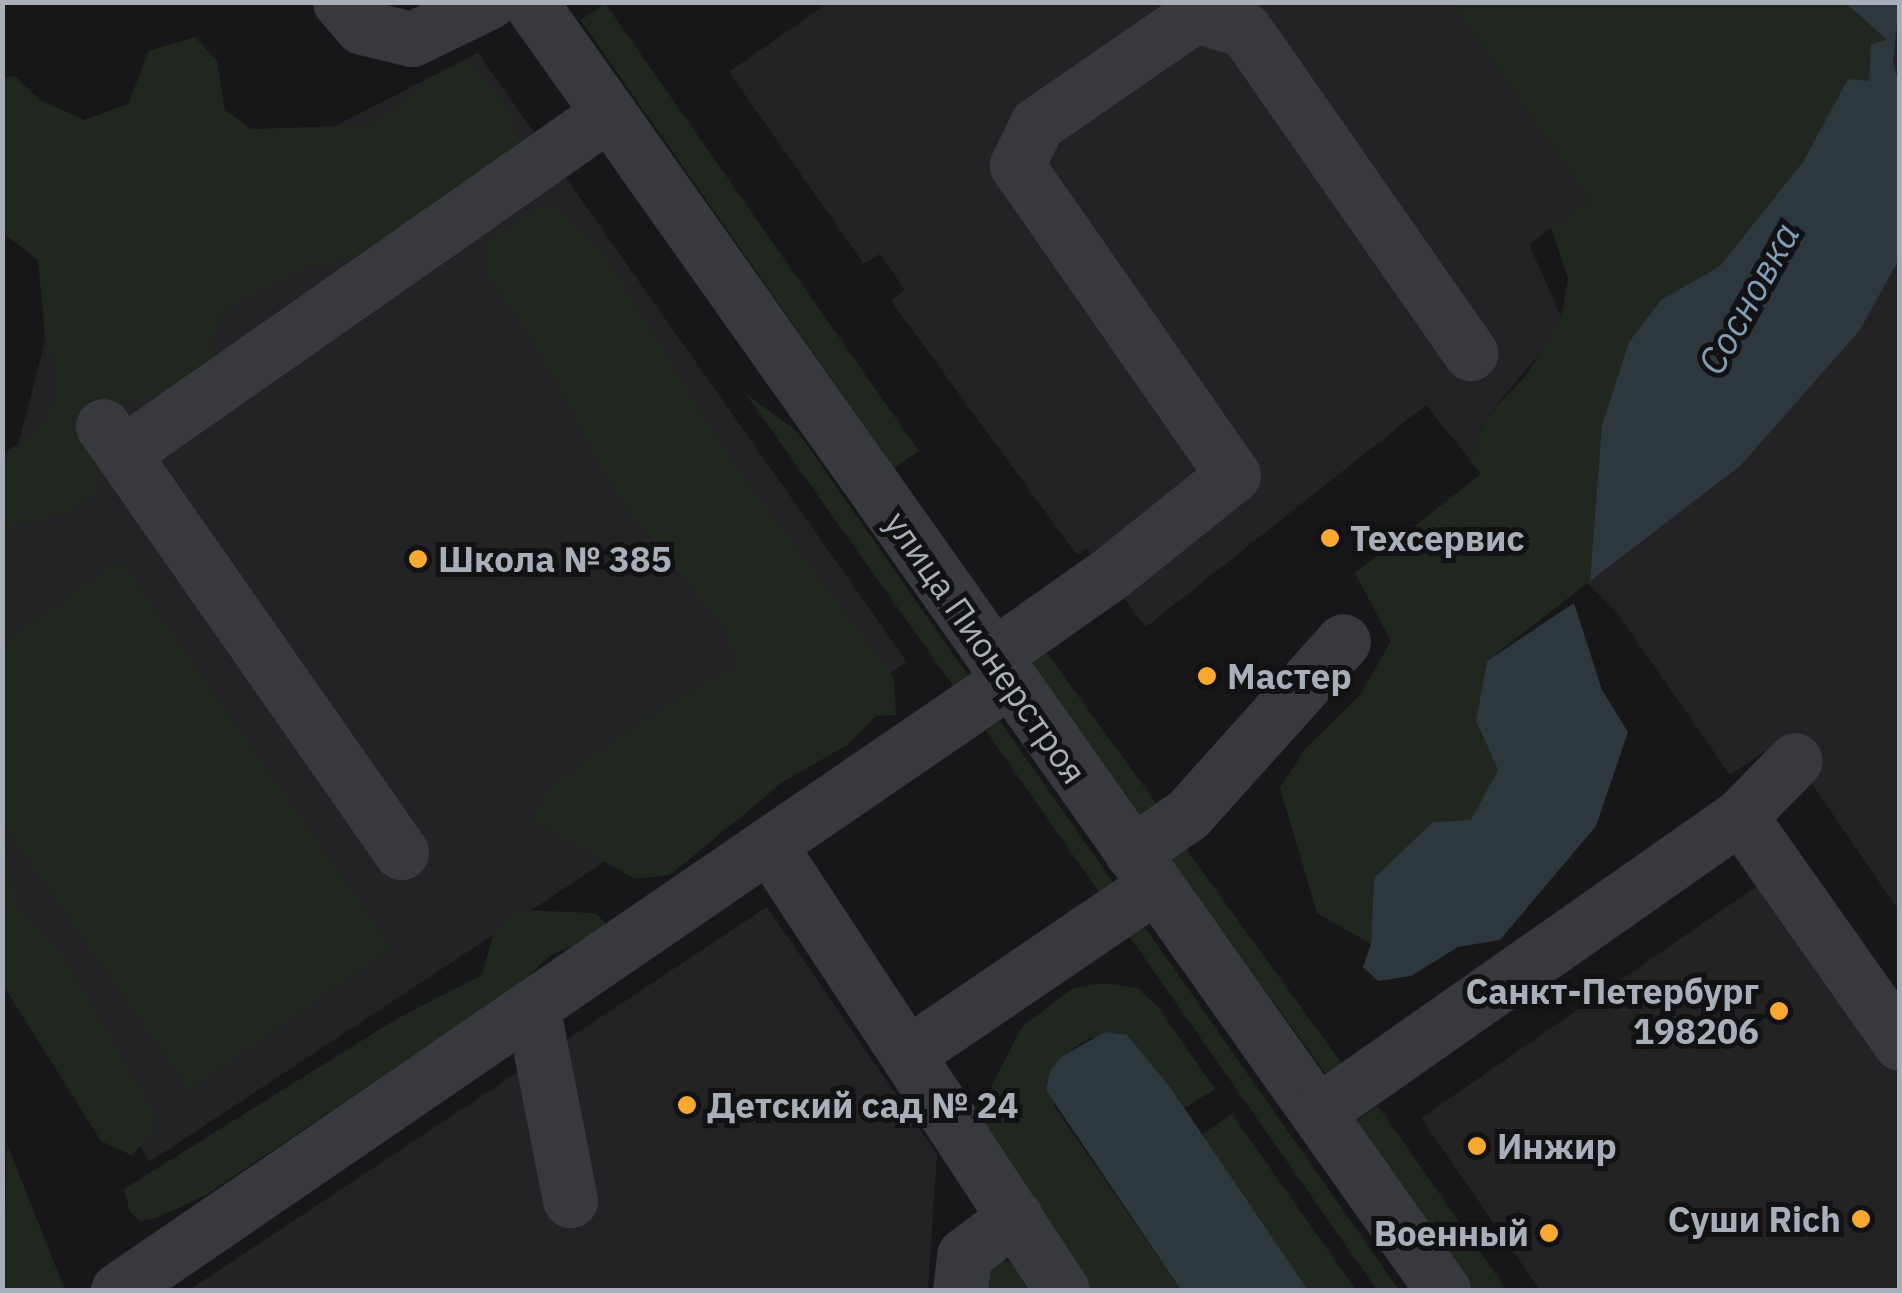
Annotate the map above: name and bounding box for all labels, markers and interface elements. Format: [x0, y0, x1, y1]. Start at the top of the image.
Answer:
water label: Сосновка [1688, 214, 1808, 382]
street label: улица Пионерстроя [876, 503, 1096, 791]
place label: Техсервис [1350, 517, 1525, 559]
marker: Техсервис [1319, 527, 1341, 549]
place label: Школа № 385 [438, 538, 672, 580]
marker: Школа № 385 [407, 548, 429, 570]
place label: Мастер [1227, 655, 1352, 697]
marker: Мастер [1196, 665, 1218, 687]
place label: Санкт-Петербург 198206 [1465, 970, 1759, 1052]
marker: Санкт-Петербург 198206 [1768, 1000, 1790, 1022]
place label: Детский сад № 24 [707, 1084, 1018, 1126]
marker: Детский сад № 24 [676, 1094, 698, 1116]
place label: Инжир [1497, 1125, 1617, 1167]
marker: Инжир [1466, 1135, 1488, 1157]
place label: Суши Rich [1668, 1198, 1841, 1240]
marker: Суши Rich [1850, 1208, 1872, 1230]
place label: Военный [1374, 1212, 1529, 1254]
marker: Военный [1538, 1222, 1560, 1244]

